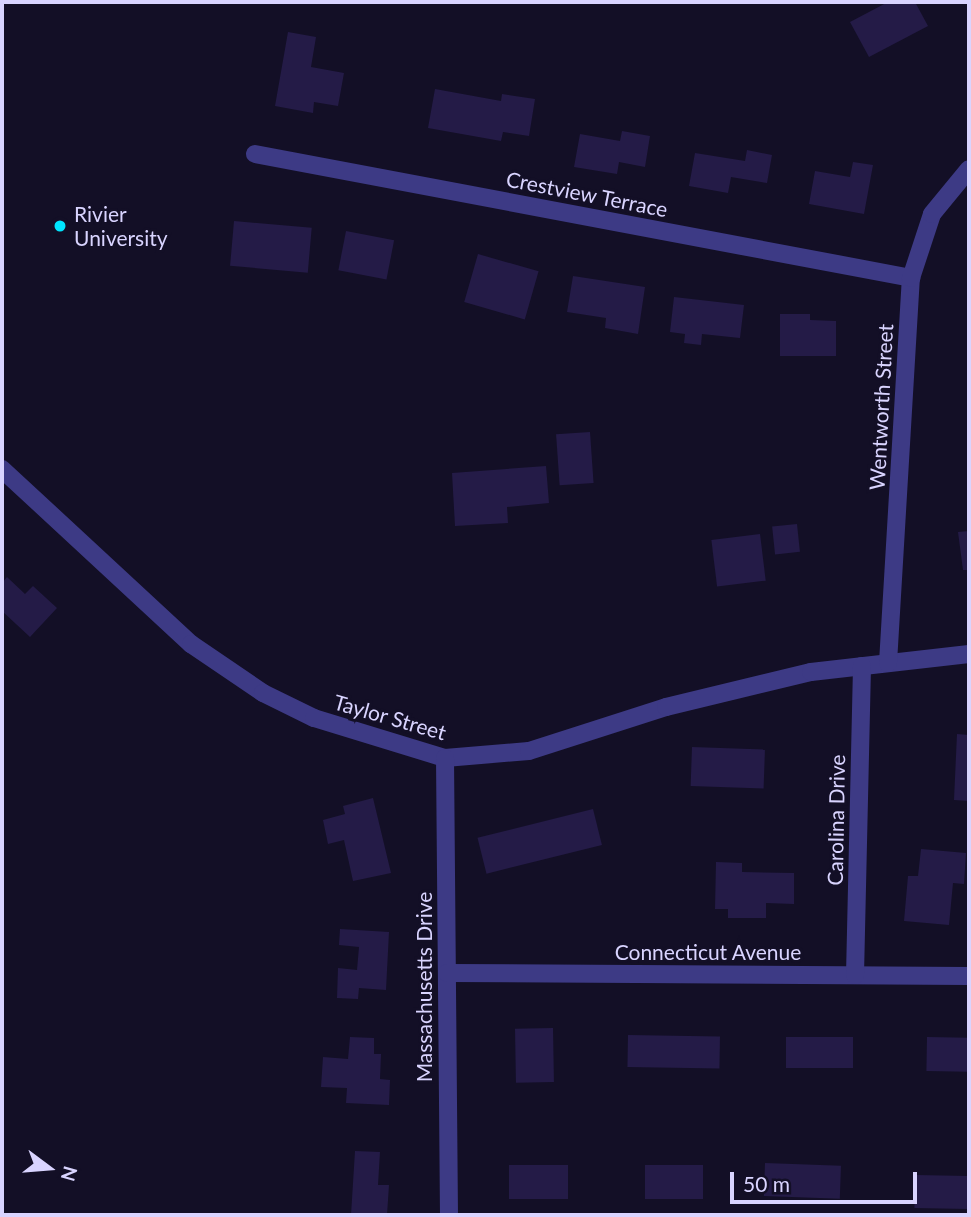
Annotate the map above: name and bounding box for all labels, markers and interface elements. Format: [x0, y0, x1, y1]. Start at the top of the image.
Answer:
street label: Crestview Terrace [504, 166, 670, 222]
place label: Rivier University [74, 201, 168, 251]
marker: Rivier University [52, 218, 68, 234]
street label: Wentworth Street [864, 323, 898, 491]
street label: Taylor Street [331, 689, 449, 745]
street label: Carolina Drive [822, 754, 850, 886]
street label: Massachusetts Drive [411, 892, 437, 1082]
street label: Connecticut Avenue [614, 939, 802, 965]
north arrow [14, 1133, 84, 1203]
scale bar [733, 1158, 920, 1202]
text: N [57, 1164, 83, 1184]
text: 50 m [743, 1171, 790, 1196]

